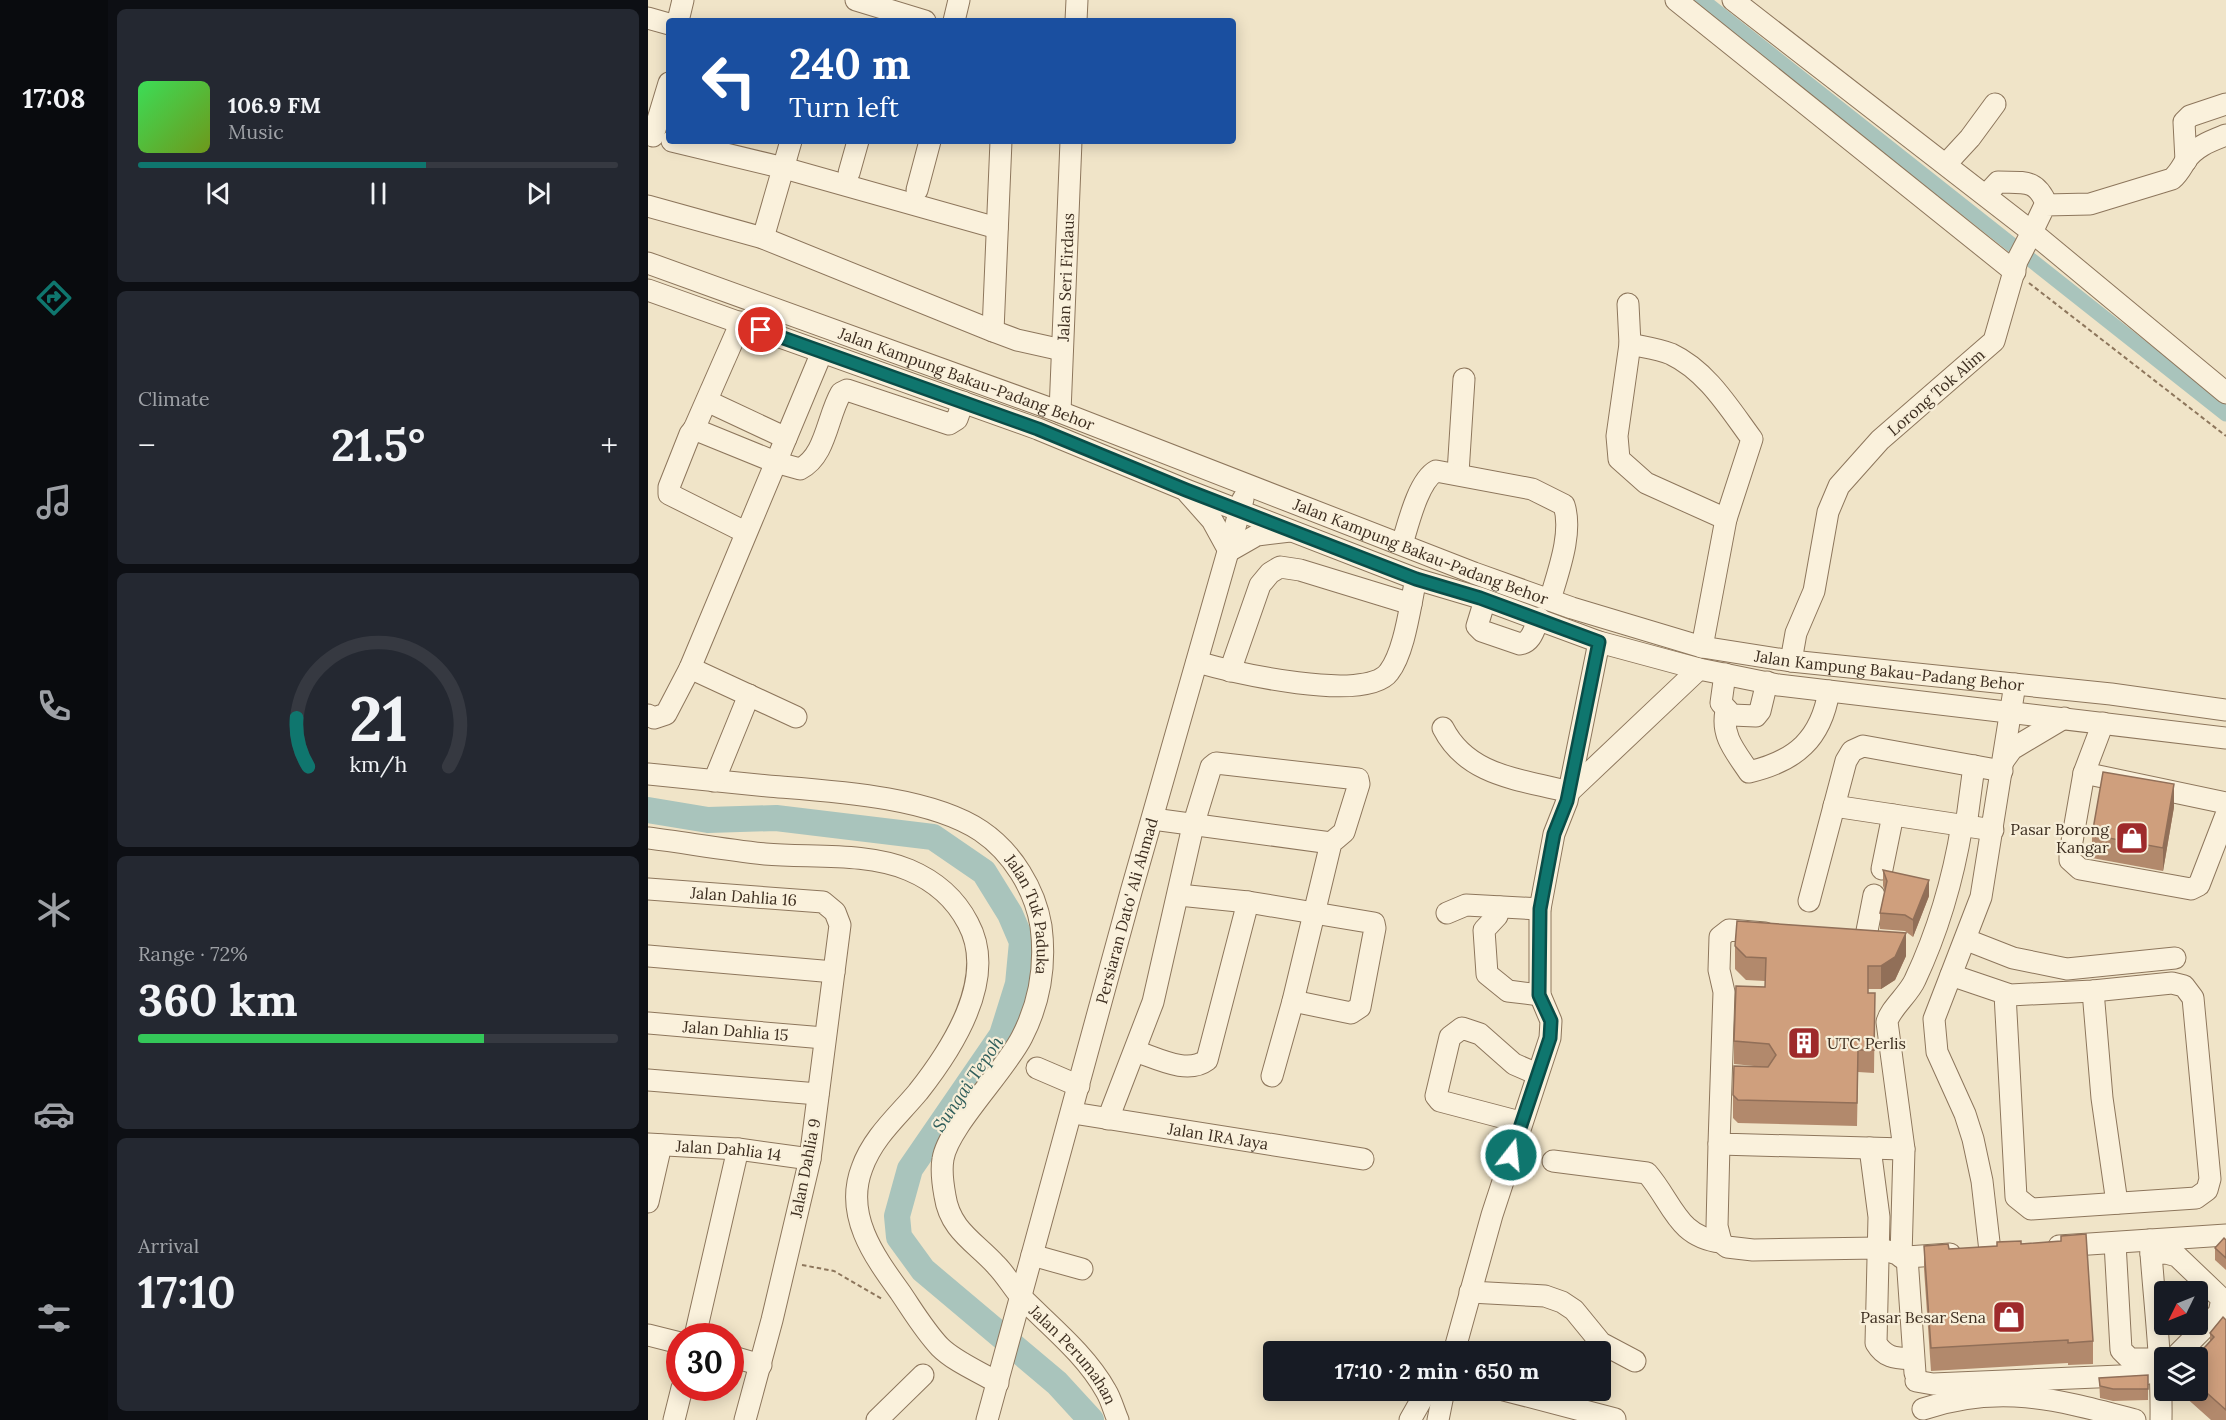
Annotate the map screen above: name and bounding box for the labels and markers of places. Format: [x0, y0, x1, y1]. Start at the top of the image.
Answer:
pin [735, 304, 786, 355]
place label: Pasar Borong Kangar [2010, 819, 2110, 857]
shop icon: Pasar Borong Kangar [2114, 820, 2150, 856]
building icon: UTC Perlis [1786, 1025, 1822, 1061]
place label: UTC Perlis [1827, 1033, 1906, 1053]
shop icon: Pasar Besar Sena [1991, 1299, 2027, 1335]
place label: Pasar Besar Sena [1860, 1307, 1986, 1327]

